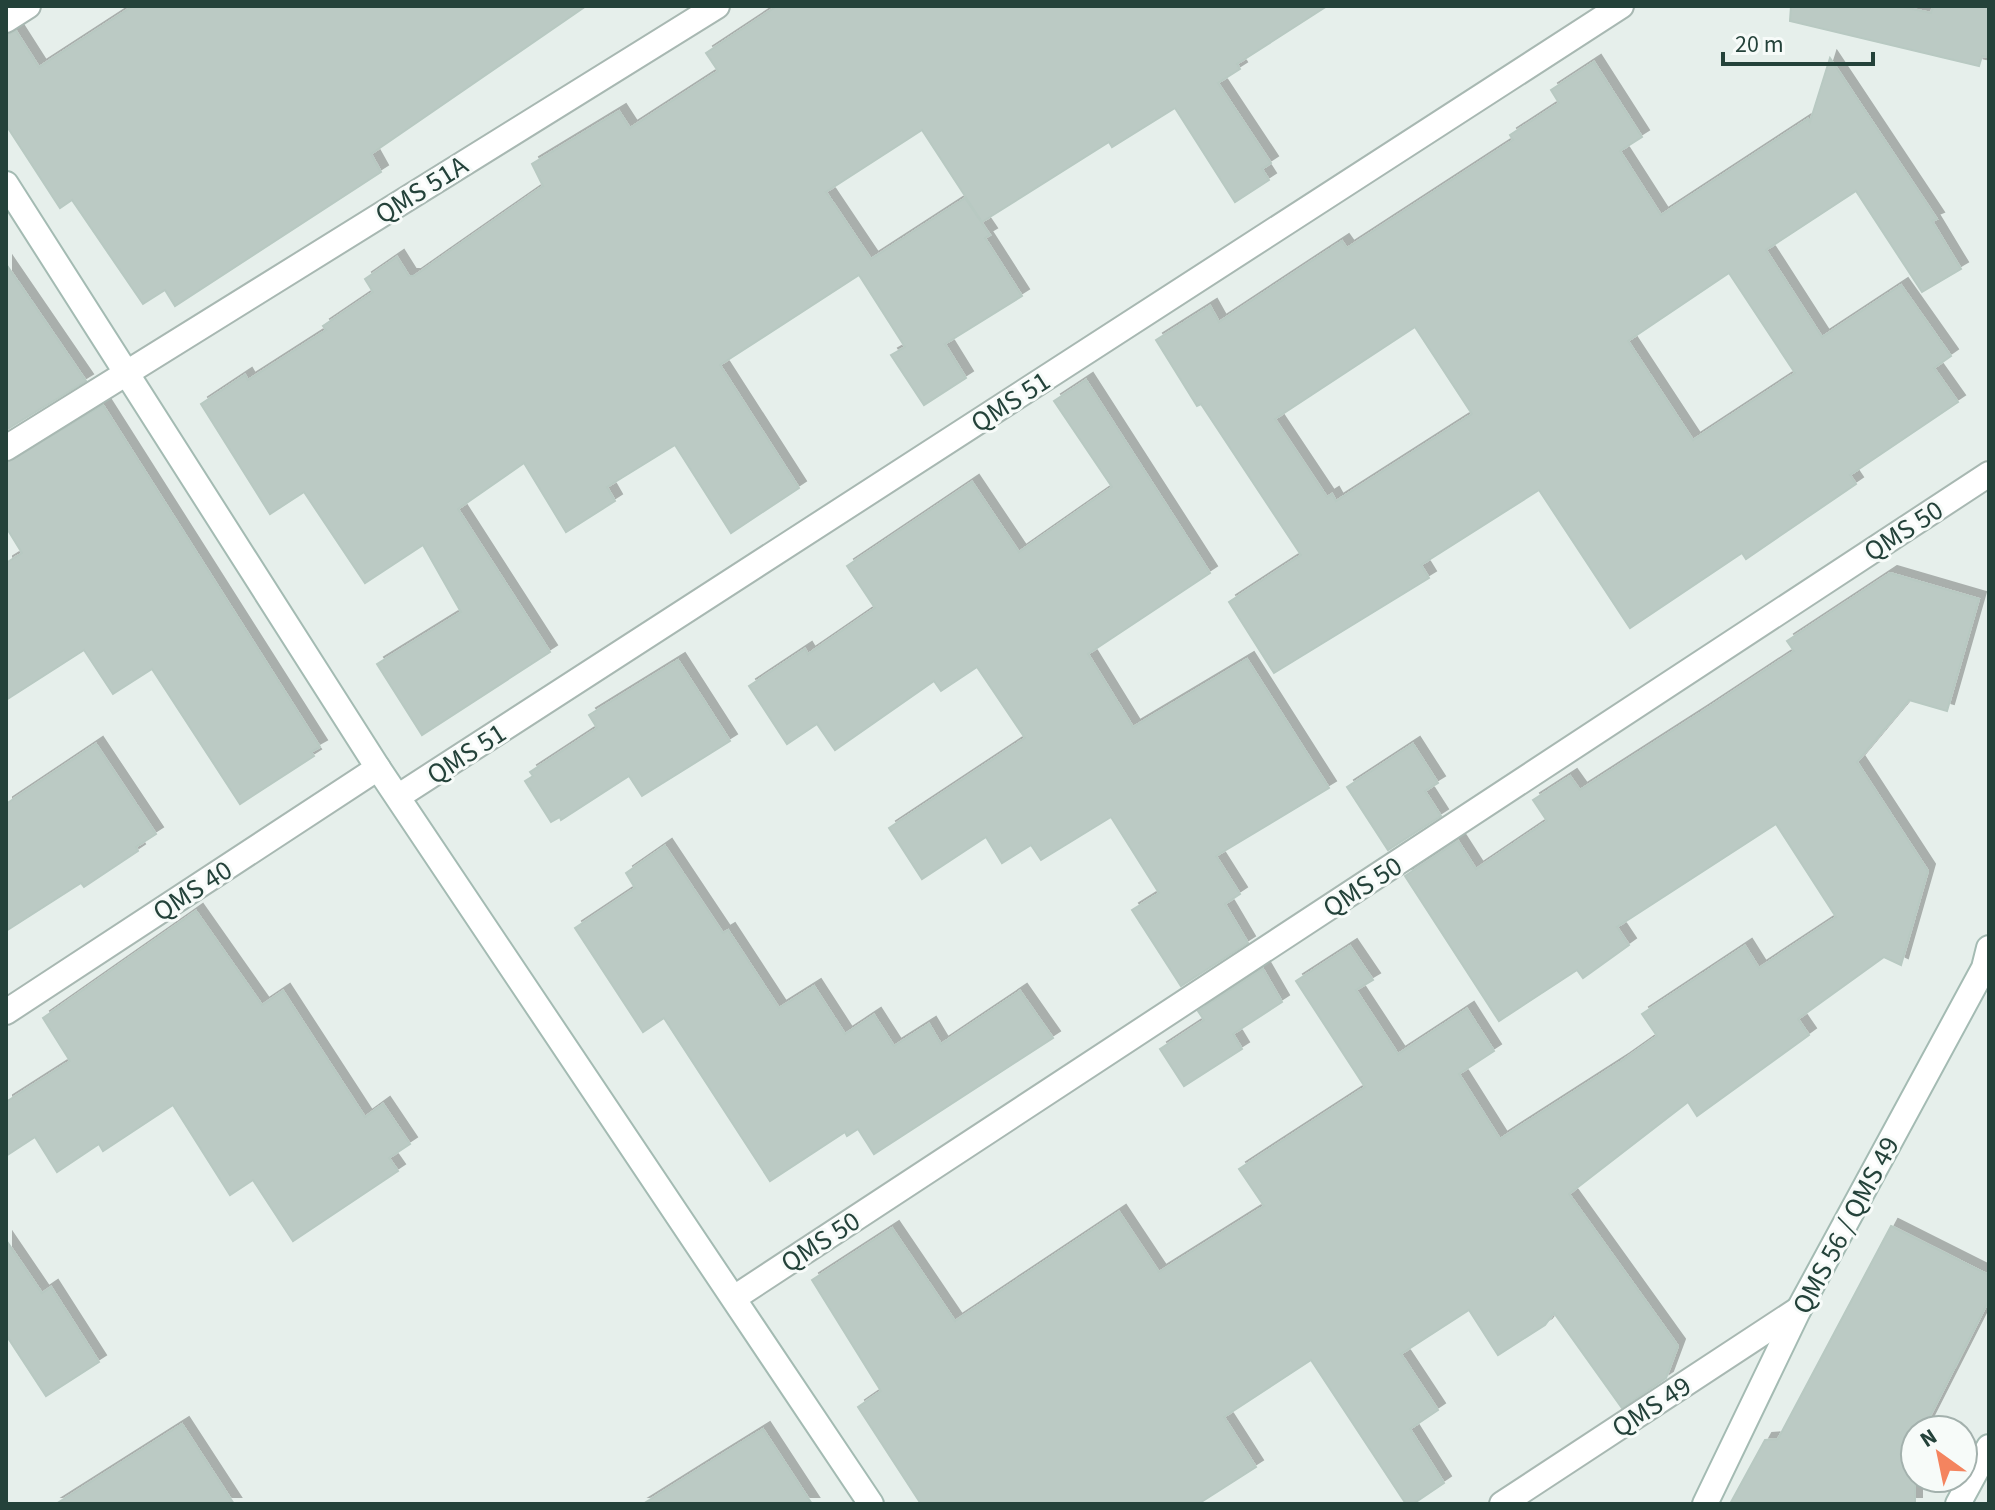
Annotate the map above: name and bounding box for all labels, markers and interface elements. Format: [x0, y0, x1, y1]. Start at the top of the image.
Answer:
scale bar [1723, 16, 1873, 66]
text: 20 m [1735, 27, 1784, 62]
street label: QMS 51A [367, 145, 476, 234]
street label: QMS 51 [963, 361, 1058, 442]
street label: QMS 50 [1856, 490, 1951, 571]
street label: QMS 51 [419, 713, 514, 794]
street label: QMS 50 [1315, 846, 1410, 927]
street label: QMS 40 [145, 850, 240, 931]
street label: QMS 56 / QMS 49 [1782, 1130, 1909, 1321]
street label: QMS 50 [773, 1201, 868, 1282]
street label: QMS 49 [1604, 1366, 1699, 1447]
north arrow [1899, 1414, 1979, 1494]
text: N [1914, 1421, 1944, 1455]

